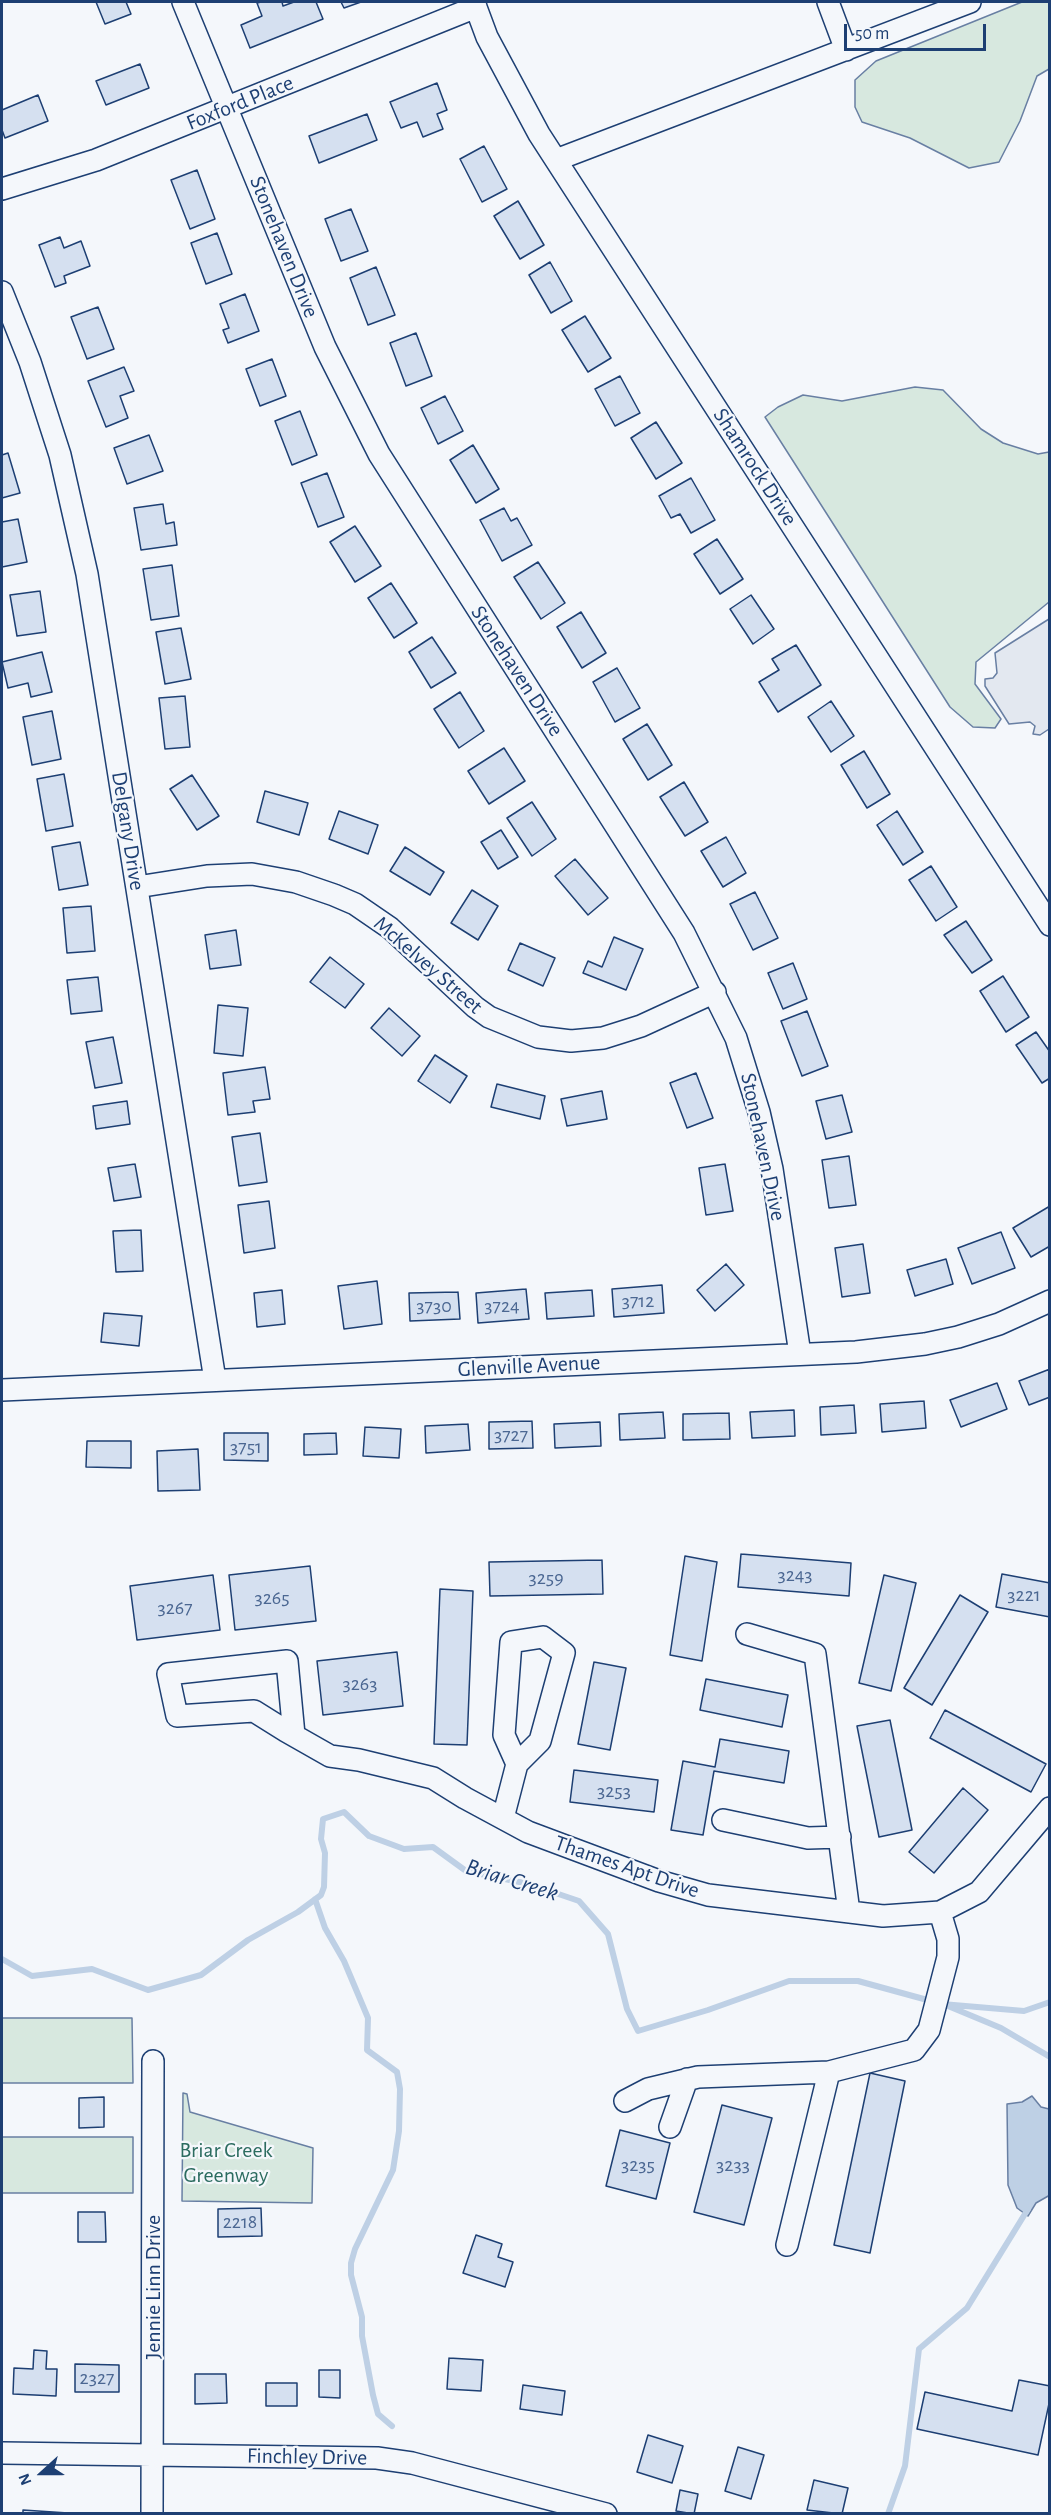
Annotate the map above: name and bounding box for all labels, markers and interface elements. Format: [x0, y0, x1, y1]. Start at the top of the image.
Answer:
scale bar [847, 12, 990, 50]
text: 50 m [855, 25, 889, 43]
street label: Foxford Place [182, 70, 298, 136]
street label: Stonehaven Drive [244, 172, 324, 322]
street label: Shamrock Drive [707, 403, 803, 531]
street label: Stonehaven Drive [465, 601, 569, 741]
street label: Delgany Drive [106, 770, 150, 892]
street label: McKelvey Street [368, 911, 488, 1019]
street label: Stonehaven Drive [734, 1071, 792, 1223]
house number: 3712 [622, 1289, 654, 1313]
house number: 3730 [416, 1294, 452, 1318]
house number: 3724 [484, 1294, 520, 1318]
street label: Glenville Avenue [457, 1349, 601, 1383]
house number: 3727 [494, 1423, 528, 1447]
house number: 3751 [230, 1435, 262, 1459]
house number: 3243 [777, 1563, 813, 1587]
house number: 3259 [528, 1566, 564, 1590]
house number: 3221 [1007, 1583, 1041, 1607]
house number: 3265 [254, 1586, 290, 1610]
house number: 3267 [157, 1596, 193, 1620]
house number: 3263 [343, 1672, 377, 1696]
house number: 3253 [597, 1779, 631, 1803]
street label: Thames Apt Drive [551, 1830, 703, 1904]
water label: Briar Creek [462, 1852, 562, 1908]
park label: Briar Creek Greenway [179, 2137, 273, 2188]
house number: 3235 [621, 2153, 655, 2177]
house number: 3233 [716, 2153, 750, 2177]
house number: 2218 [223, 2210, 257, 2234]
street label: Jennie Linn Drive [140, 2215, 166, 2359]
house number: 2327 [80, 2366, 114, 2390]
north arrow [12, 2443, 72, 2503]
street label: Finchley Drive [247, 2443, 367, 2471]
text: N [16, 2471, 35, 2488]

